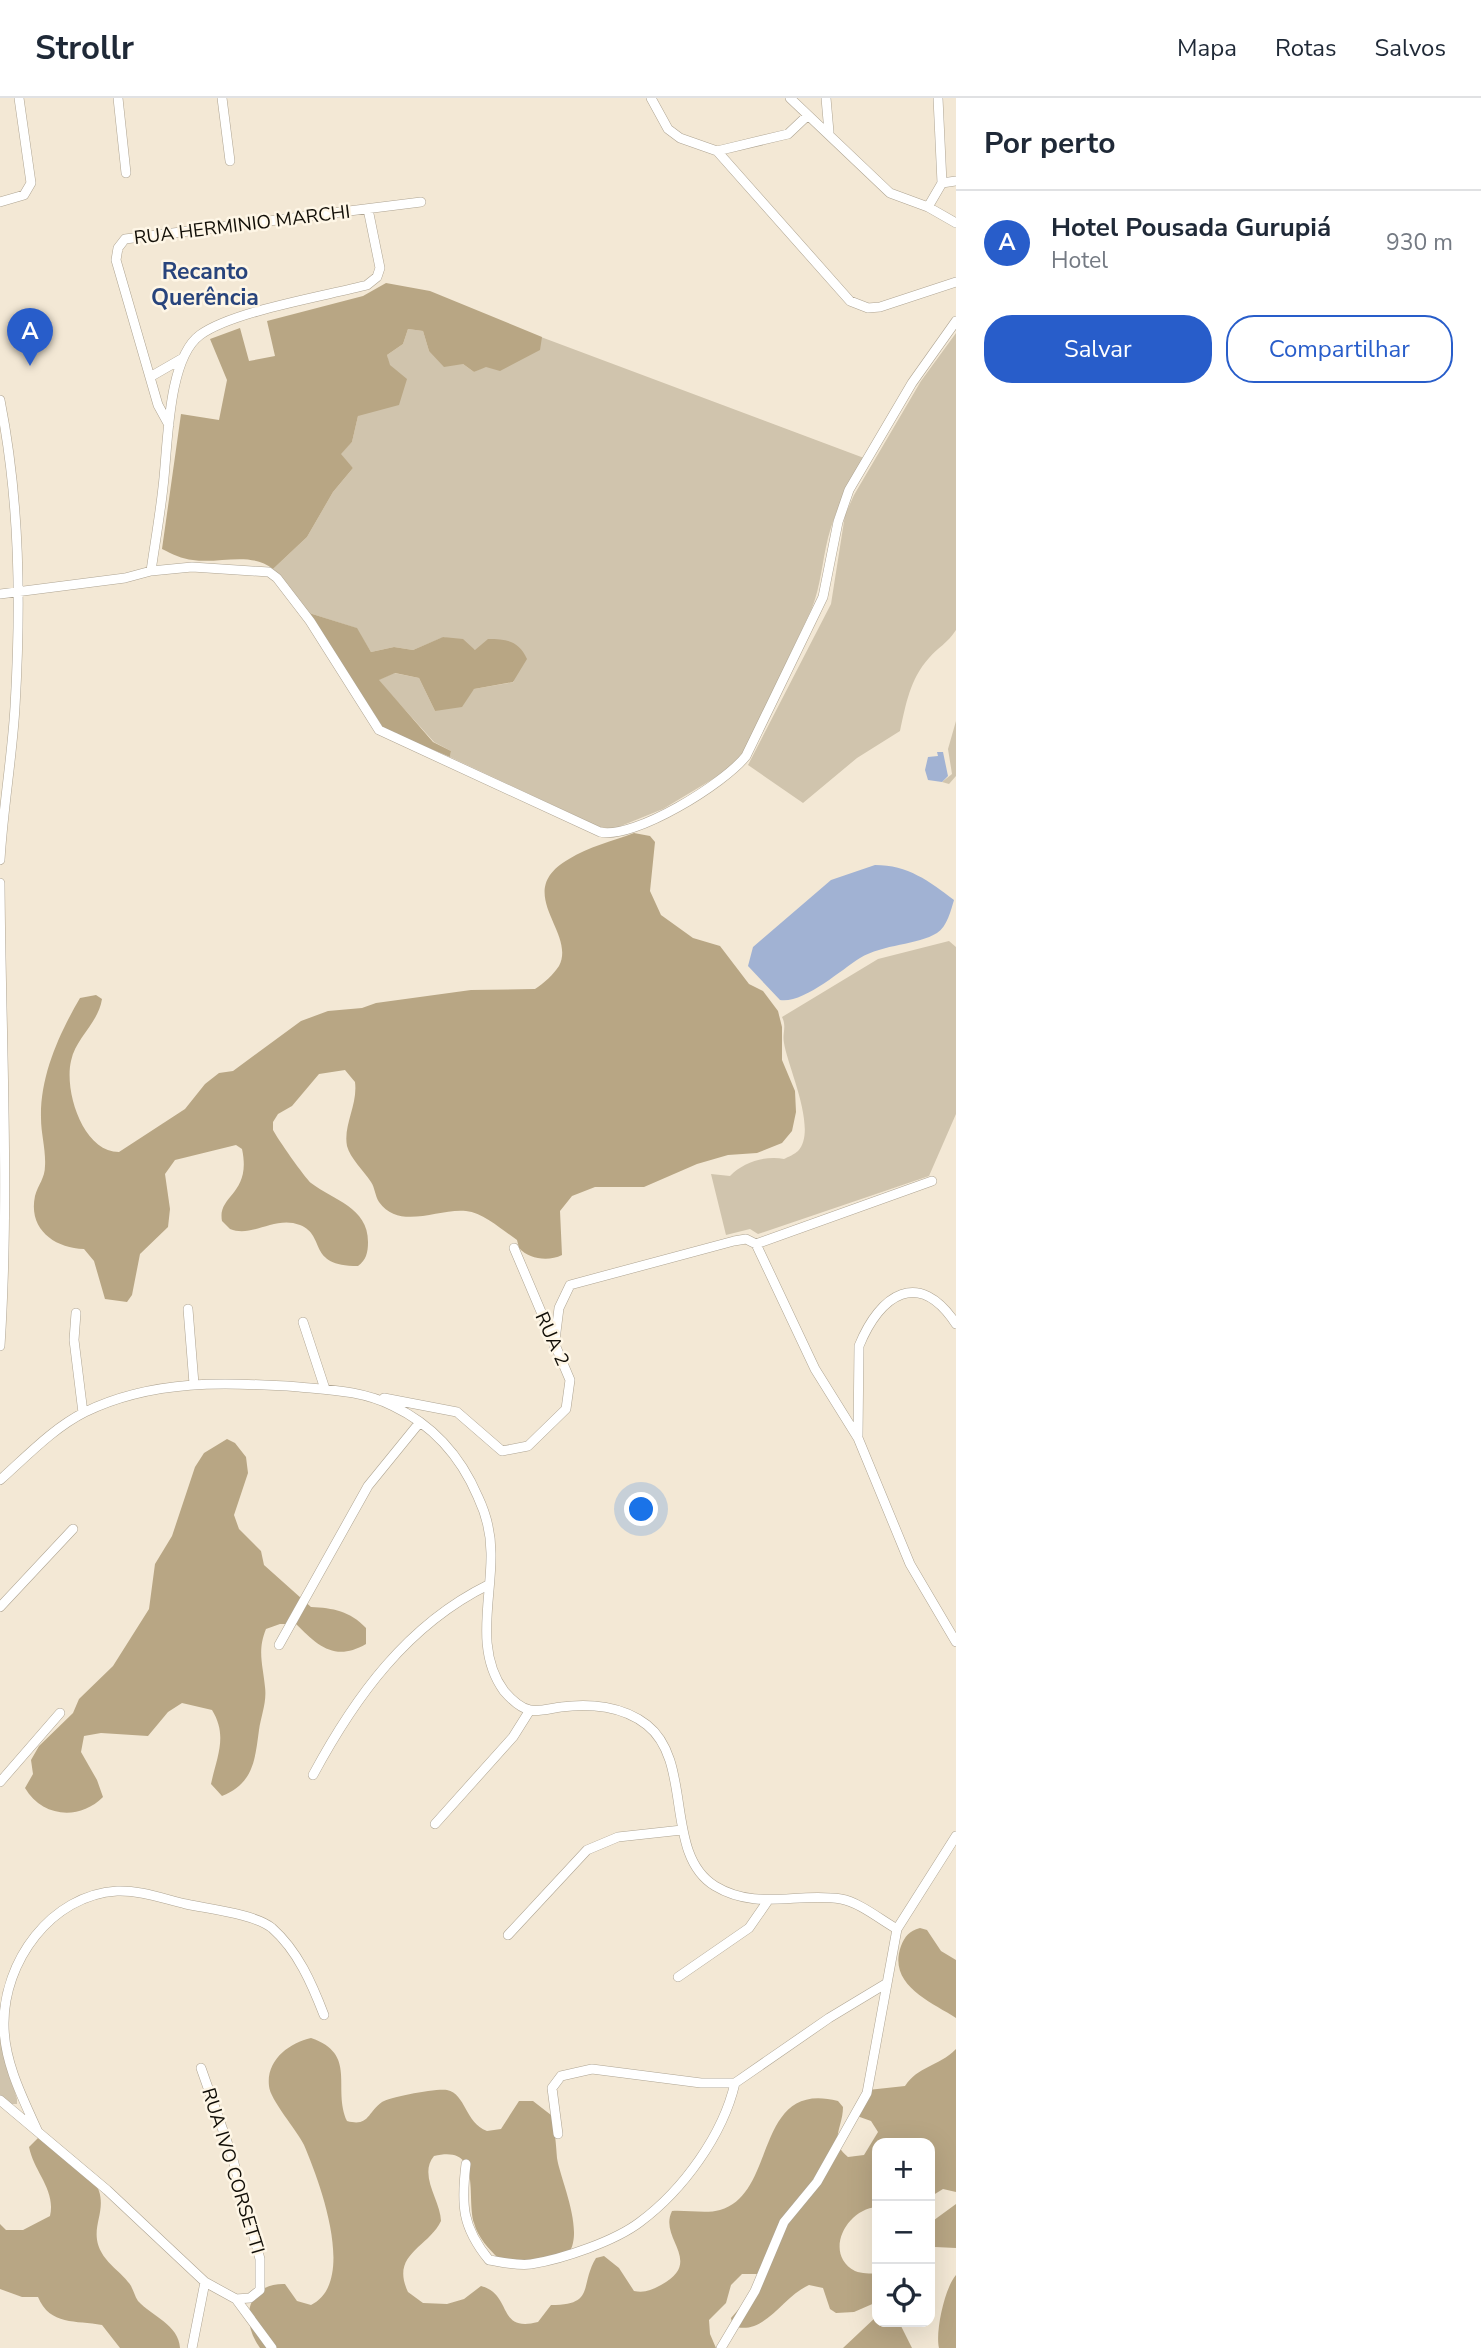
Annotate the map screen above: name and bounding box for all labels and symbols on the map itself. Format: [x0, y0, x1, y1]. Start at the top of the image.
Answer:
street label: RUA HERMINIO MARCHI [132, 199, 352, 251]
district label: Recanto Querência [151, 256, 259, 313]
pin: A [7, 308, 53, 366]
street label: RUA 2 [529, 1308, 575, 1370]
your location [624, 1492, 658, 1526]
street label: RUA IVO CORSETTI [195, 2085, 271, 2257]

